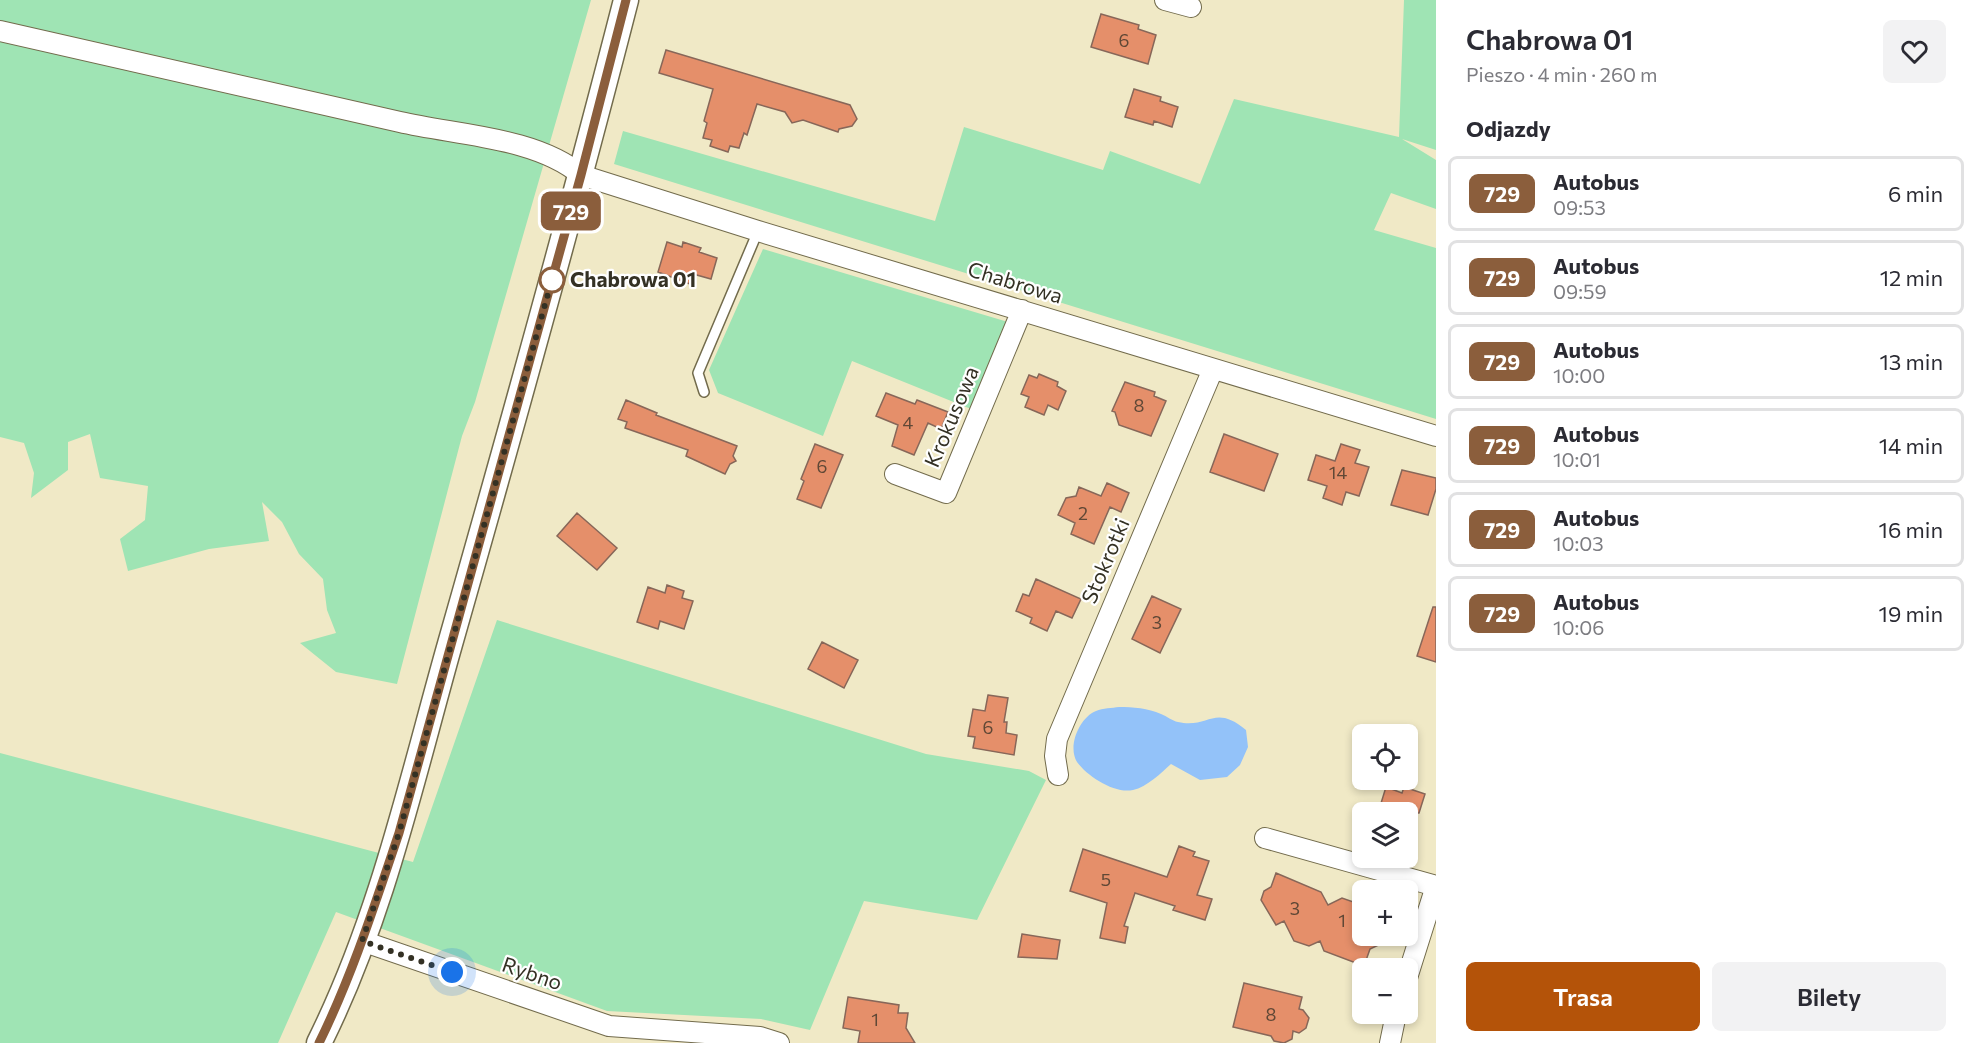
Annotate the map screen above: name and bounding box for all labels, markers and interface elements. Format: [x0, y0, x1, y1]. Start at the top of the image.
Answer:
button: heart [1883, 20, 1946, 83]
text: Chabrowa 01 [1466, 22, 1634, 56]
house number: 6 [1119, 29, 1129, 51]
text: Pieszo · 4 min · 260 m [1466, 62, 1657, 86]
text: Odjazdy [1466, 115, 1551, 142]
text: Autobus [1553, 168, 1639, 195]
text: 6 min [1888, 180, 1943, 207]
text: 729 [1484, 181, 1520, 206]
line badge: 729 [536, 192, 606, 230]
text: 09:53 [1553, 195, 1606, 219]
text: 729 [553, 199, 589, 224]
text: Autobus [1553, 252, 1639, 279]
street label: Chabrowa [965, 255, 1066, 308]
text: 12 min [1880, 264, 1943, 291]
text: 729 [1484, 265, 1520, 290]
place label: Chabrowa 01 [570, 266, 696, 291]
marker: Chabrowa 01 [539, 267, 565, 293]
text: 09:59 [1553, 279, 1607, 303]
text: Autobus [1553, 336, 1639, 363]
text: 13 min [1879, 348, 1943, 375]
text: 729 [1484, 349, 1520, 374]
street label: Krokusowa [918, 362, 983, 471]
text: 10:00 [1553, 363, 1605, 387]
house number: 8 [1134, 394, 1145, 416]
house number: 4 [903, 411, 914, 433]
text: Autobus [1553, 420, 1639, 447]
text: 14 min [1879, 432, 1943, 459]
text: 729 [1484, 433, 1520, 458]
text: 10:01 [1553, 447, 1601, 471]
house number: 6 [817, 455, 827, 477]
house number: 14 [1329, 461, 1347, 483]
house number: 2 [1078, 502, 1088, 524]
text: Autobus [1553, 504, 1639, 531]
street label: Stokrotki [1075, 514, 1134, 607]
text: 16 min [1879, 516, 1943, 543]
text: 729 [1484, 517, 1520, 542]
text: 10:03 [1553, 531, 1604, 555]
text: Autobus [1553, 588, 1639, 615]
text: 19 min [1879, 600, 1943, 627]
text: 729 [1484, 601, 1520, 626]
house number: 3 [1152, 611, 1162, 633]
text: 10:06 [1553, 615, 1605, 639]
house number: 6 [983, 716, 993, 738]
map controls [1352, 724, 1418, 1024]
button: locate [1352, 724, 1418, 790]
button: layers [1352, 802, 1418, 868]
house number: 5 [1101, 868, 1111, 890]
button: + [1352, 880, 1418, 946]
house number: 3 [1290, 897, 1300, 919]
house number: 1 [1338, 909, 1346, 931]
street label: Rybno [499, 951, 566, 994]
your location [437, 957, 467, 987]
button: − [1352, 958, 1418, 1024]
button: Trasa [1466, 962, 1700, 1031]
button: Bilety [1712, 962, 1946, 1031]
house number: 8 [1266, 1003, 1277, 1025]
house number: 1 [871, 1008, 879, 1030]

